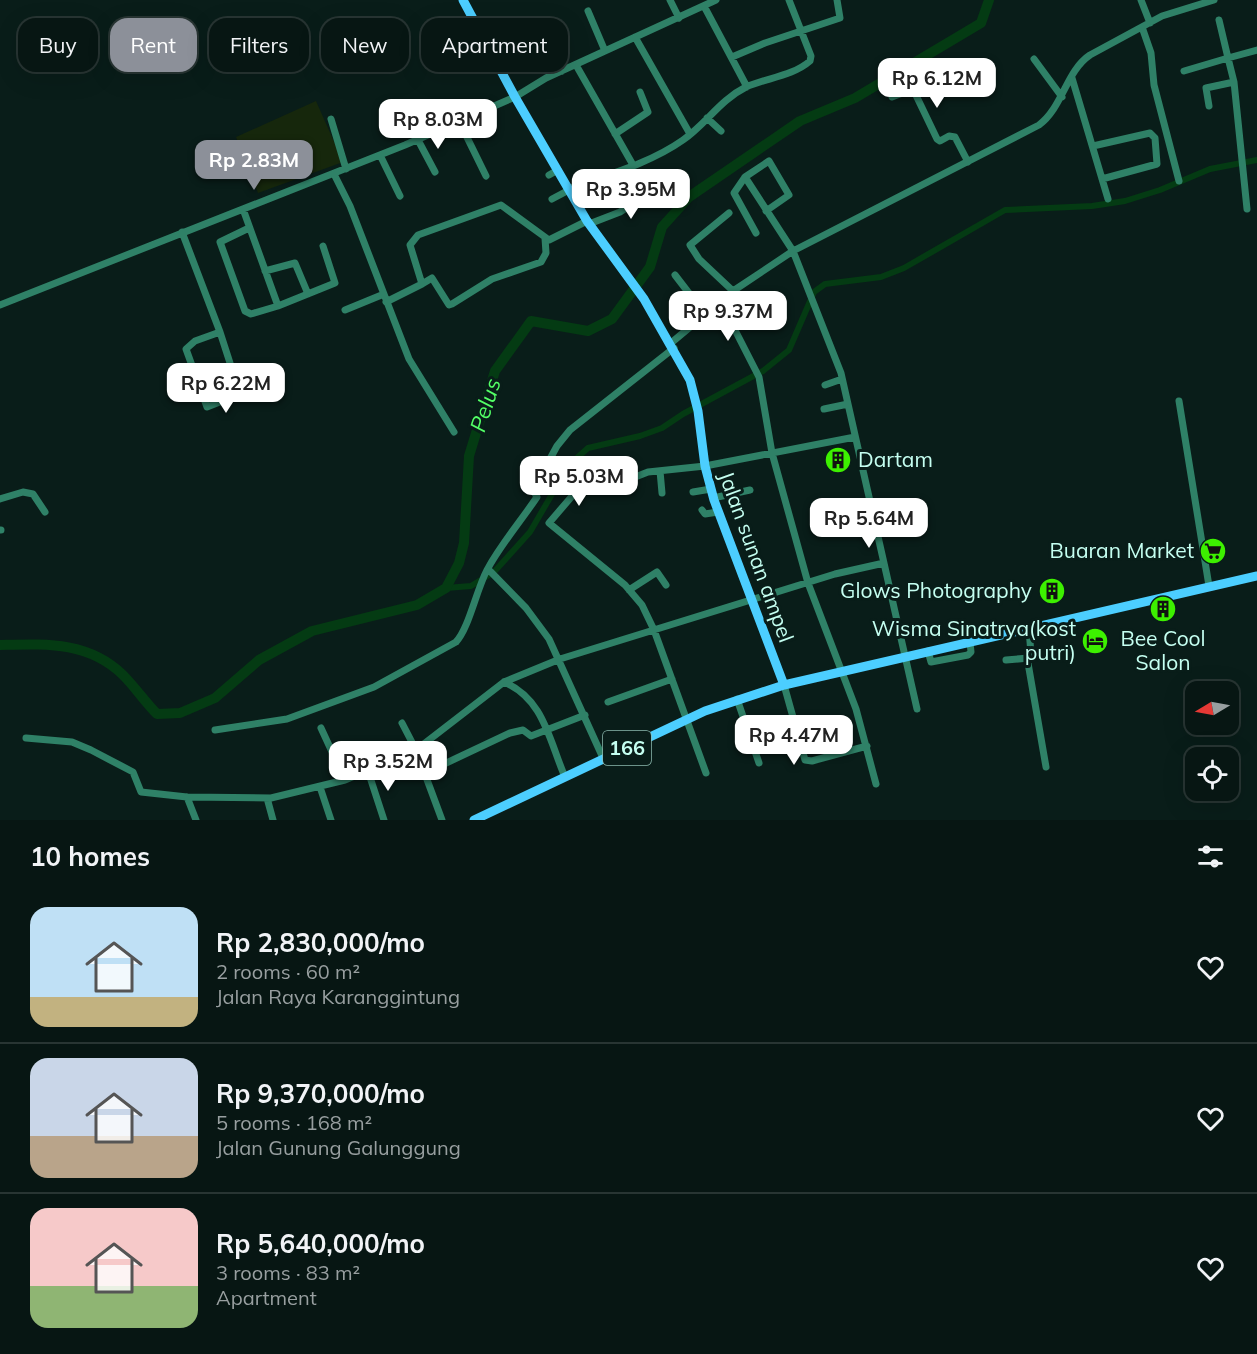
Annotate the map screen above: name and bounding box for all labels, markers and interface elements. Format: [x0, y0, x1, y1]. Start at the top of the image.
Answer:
chip: Buy [18, 18, 98, 72]
chip: Rent [110, 18, 197, 72]
chip: Filters [209, 18, 309, 72]
chip: New [321, 18, 409, 72]
chip: Apartment [421, 18, 568, 72]
pin: Rp 6.12M [875, 58, 999, 109]
text: Rp 6.12M [892, 65, 982, 90]
pin: Rp 8.03M [376, 99, 500, 150]
text: Rp 8.03M [393, 106, 483, 131]
pin: Rp 2.83M [192, 140, 316, 191]
text: Rp 2.83M [209, 147, 299, 172]
pin: Rp 3.95M [569, 169, 693, 220]
text: Rp 3.95M [586, 176, 676, 201]
pin: Rp 9.37M [666, 291, 790, 342]
text: Rp 9.37M [683, 298, 773, 323]
pin: Rp 6.22M [164, 363, 288, 414]
text: Rp 6.22M [181, 370, 271, 395]
water label: Pelus [463, 375, 507, 435]
building icon: Dartam [823, 445, 853, 475]
place label: Dartam [858, 446, 933, 472]
pin: Rp 5.03M [517, 456, 641, 507]
text: Rp 5.03M [534, 463, 624, 488]
street label: Jalan sunan ampel [714, 468, 800, 646]
pin: Rp 5.64M [807, 498, 931, 549]
text: Rp 5.64M [824, 505, 914, 530]
supermarket icon: Buaran Market [1198, 536, 1228, 566]
place label: Buaran Market [1050, 537, 1194, 563]
building icon: Glows Photography [1037, 576, 1067, 606]
place label: Glows Photography [840, 577, 1032, 603]
building icon: Bee Cool Salon [1148, 594, 1178, 624]
place label: Wisma Sinatrya(kost putri) [872, 615, 1076, 665]
place label: Bee Cool Salon [1120, 625, 1206, 675]
hotel icon: Wisma Sinatrya(kost putri) [1080, 626, 1110, 656]
north arrow [1185, 681, 1239, 735]
map controls [1185, 681, 1239, 801]
pin: Rp 4.47M [732, 715, 856, 766]
text: Rp 4.47M [749, 722, 839, 747]
road number: 166 [603, 731, 651, 765]
pin: Rp 3.52M [326, 741, 450, 792]
button: locate [1185, 747, 1239, 801]
text: Rp 3.52M [343, 748, 433, 773]
text: 10 homes [30, 840, 150, 873]
icon: filters [1194, 840, 1227, 873]
text: Rp 2,830,000/mo [216, 926, 425, 959]
icon: home [78, 931, 150, 1003]
icon: heart [1194, 951, 1227, 984]
text: 2 rooms · 60 m² [216, 959, 360, 984]
text: Jalan Raya Karanggintung [216, 984, 460, 1009]
text: Rp 9,370,000/mo [216, 1077, 425, 1110]
icon: home [78, 1082, 150, 1154]
icon: heart [1194, 1102, 1227, 1135]
text: 5 rooms · 168 m² [216, 1110, 372, 1135]
text: Jalan Gunung Galunggung [216, 1135, 461, 1160]
text: Rp 5,640,000/mo [216, 1227, 425, 1260]
icon: home [78, 1232, 150, 1304]
icon: heart [1194, 1252, 1227, 1285]
text: 3 rooms · 83 m² [216, 1260, 360, 1285]
text: Apartment [216, 1285, 317, 1310]

